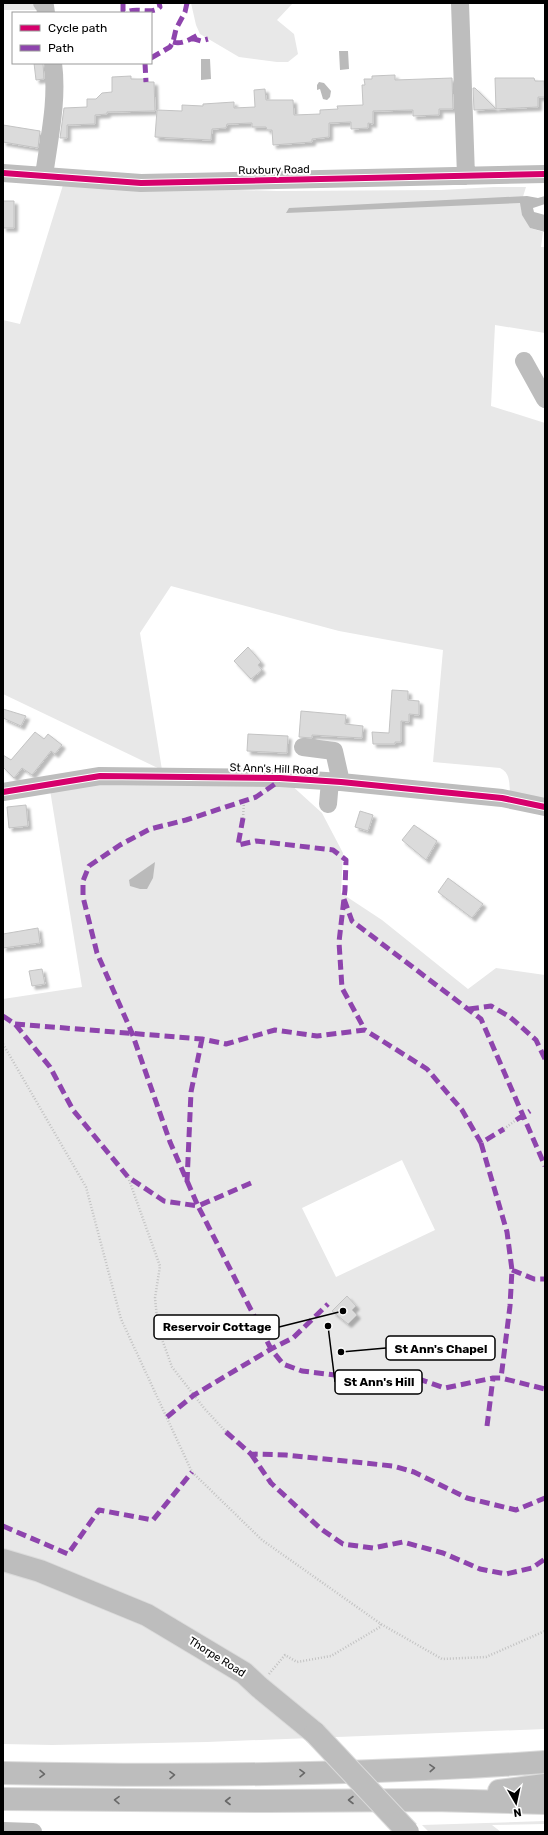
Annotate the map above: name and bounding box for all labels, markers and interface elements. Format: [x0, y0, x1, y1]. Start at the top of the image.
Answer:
legend [12, 12, 152, 64]
text: Cycle path [48, 21, 107, 35]
text: Path [48, 41, 74, 55]
street label: Ruxbury Road [238, 163, 310, 177]
street label: St Ann's Hill Road [229, 761, 319, 777]
callout: Reservoir Cottage [154, 1315, 279, 1339]
text: Reservoir Cottage [163, 1320, 271, 1334]
callout: St Ann's Chapel [386, 1336, 495, 1360]
text: St Ann's Chapel [395, 1342, 487, 1356]
callout: St Ann's Hill [335, 1370, 422, 1394]
text: St Ann's Hill [344, 1375, 414, 1389]
street label: Thorpe Road [186, 1634, 248, 1680]
one-way arrow [429, 1763, 435, 1772]
one-way arrow [39, 1769, 45, 1778]
one-way arrow [299, 1769, 305, 1777]
one-way arrow [169, 1771, 175, 1779]
north arrow [496, 1783, 536, 1823]
one-way arrow [114, 1796, 120, 1804]
one-way arrow [225, 1796, 231, 1805]
one-way arrow [348, 1796, 354, 1804]
text: N [512, 1805, 522, 1819]

